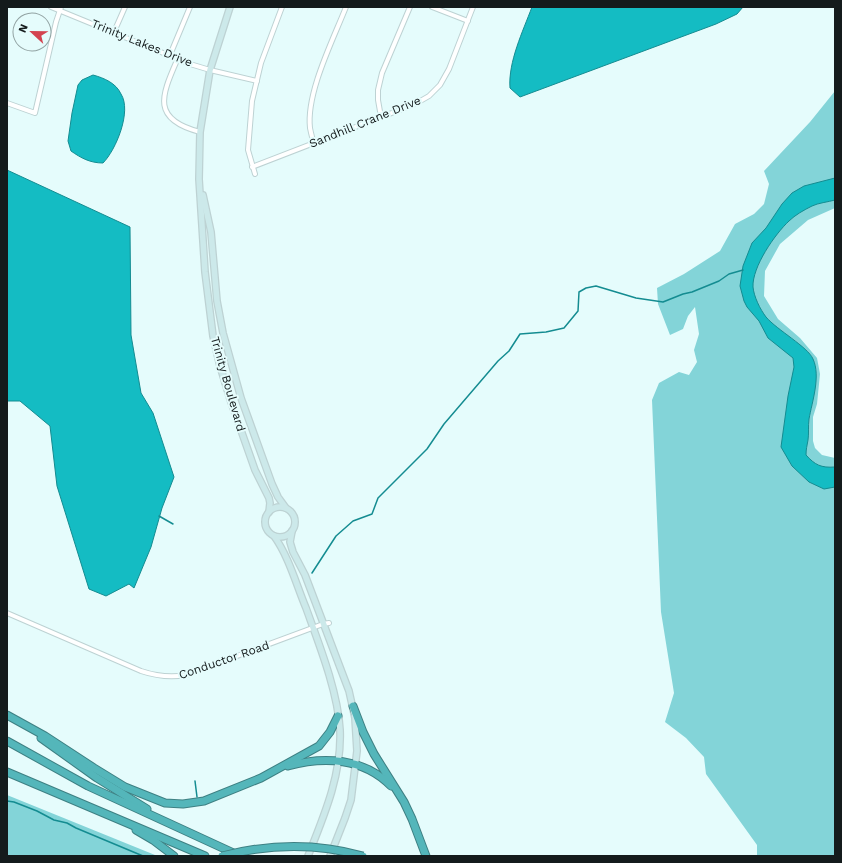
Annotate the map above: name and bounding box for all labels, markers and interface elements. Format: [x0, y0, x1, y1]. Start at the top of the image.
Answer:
north arrow [12, 12, 52, 52]
street label: Trinity Lakes Drive [89, 16, 195, 70]
text: N [16, 22, 31, 35]
street label: Sandhill Crane Drive [307, 93, 423, 151]
street label: Trinity Boulevard [208, 335, 248, 433]
street label: Conductor Road [177, 638, 271, 682]

